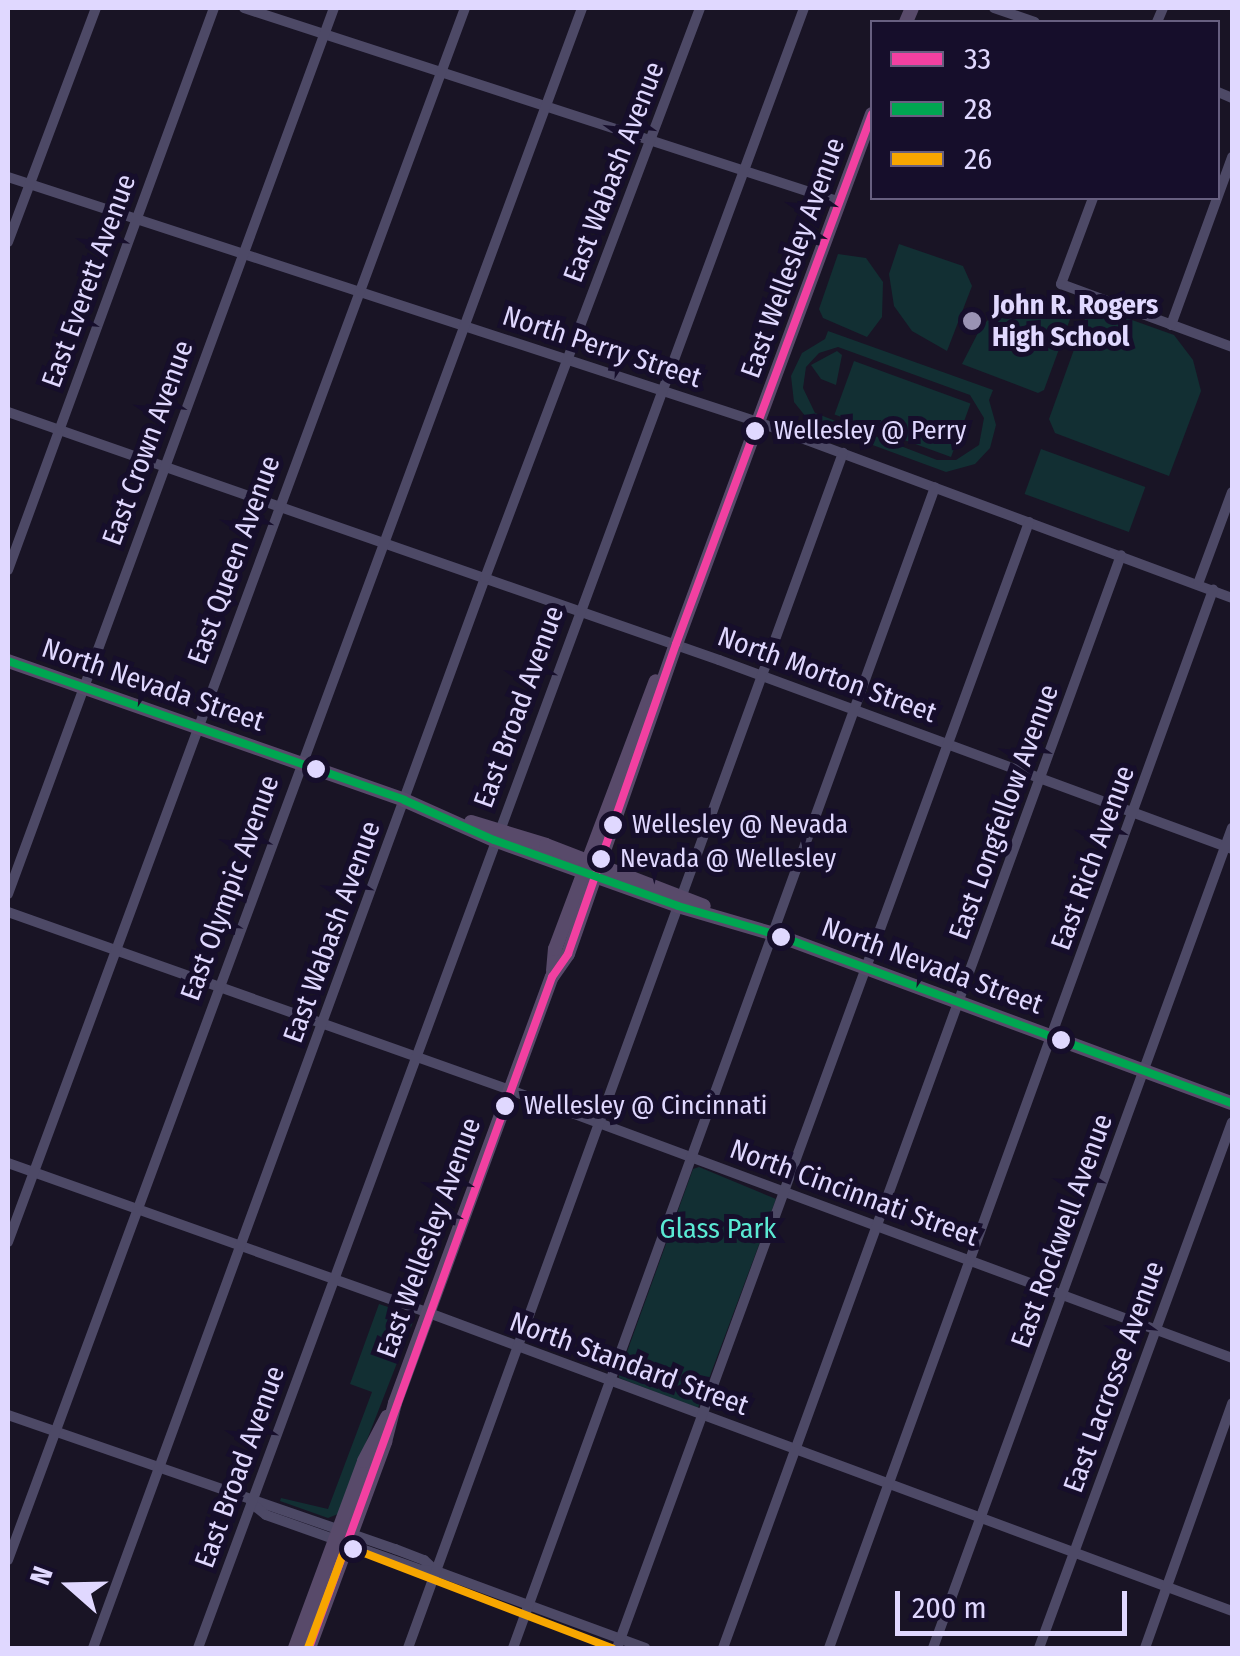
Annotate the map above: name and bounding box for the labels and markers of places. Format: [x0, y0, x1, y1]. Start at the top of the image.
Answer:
place label: John R. Rogers High School [992, 288, 1158, 354]
marker: John R. Rogers High School [961, 310, 983, 332]
place label: Wellesley @ Perry [774, 415, 966, 447]
marker: Wellesley @ Perry [745, 421, 765, 441]
unlabelled marker [306, 759, 326, 779]
place label: Wellesley @ Nevada [632, 809, 848, 841]
marker: Wellesley @ Nevada [603, 815, 623, 835]
place label: Nevada @ Wellesley [620, 843, 836, 875]
marker: Nevada @ Wellesley [591, 849, 611, 869]
unlabelled marker [771, 927, 791, 947]
unlabelled marker [1051, 1030, 1071, 1050]
place label: Wellesley @ Cincinnati [524, 1090, 767, 1122]
marker: Wellesley @ Cincinnati [495, 1096, 515, 1116]
unlabelled marker [343, 1539, 363, 1559]

